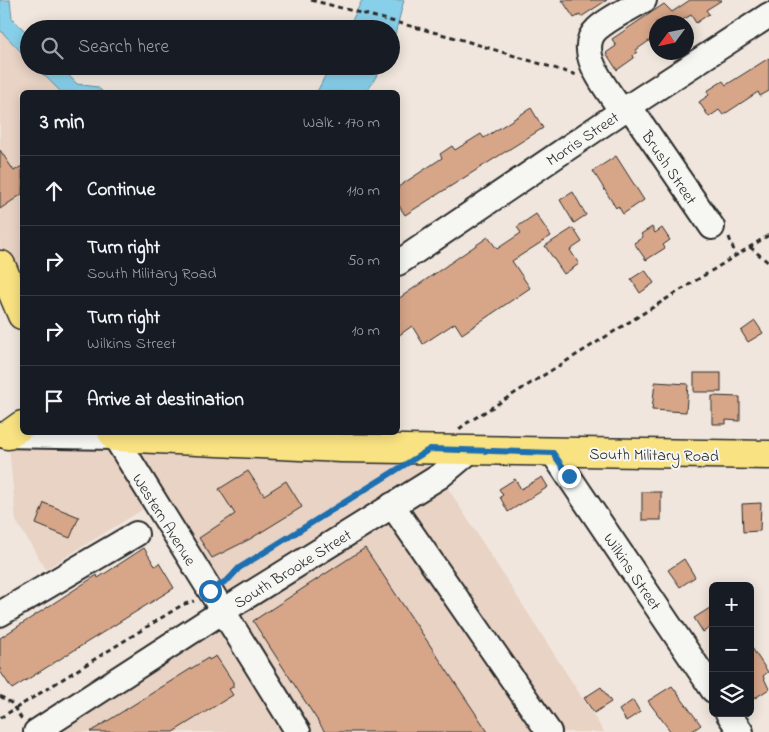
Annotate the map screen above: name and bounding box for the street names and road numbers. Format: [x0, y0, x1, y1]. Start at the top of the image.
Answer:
street label: Morris Street [542, 106, 625, 173]
street label: Brush Street [634, 125, 702, 211]
street label: South Military Road [589, 443, 719, 469]
street label: Western Avenue [125, 469, 202, 572]
street label: South Brooke Street [229, 523, 357, 616]
street label: Wilkins Street [597, 529, 667, 616]

